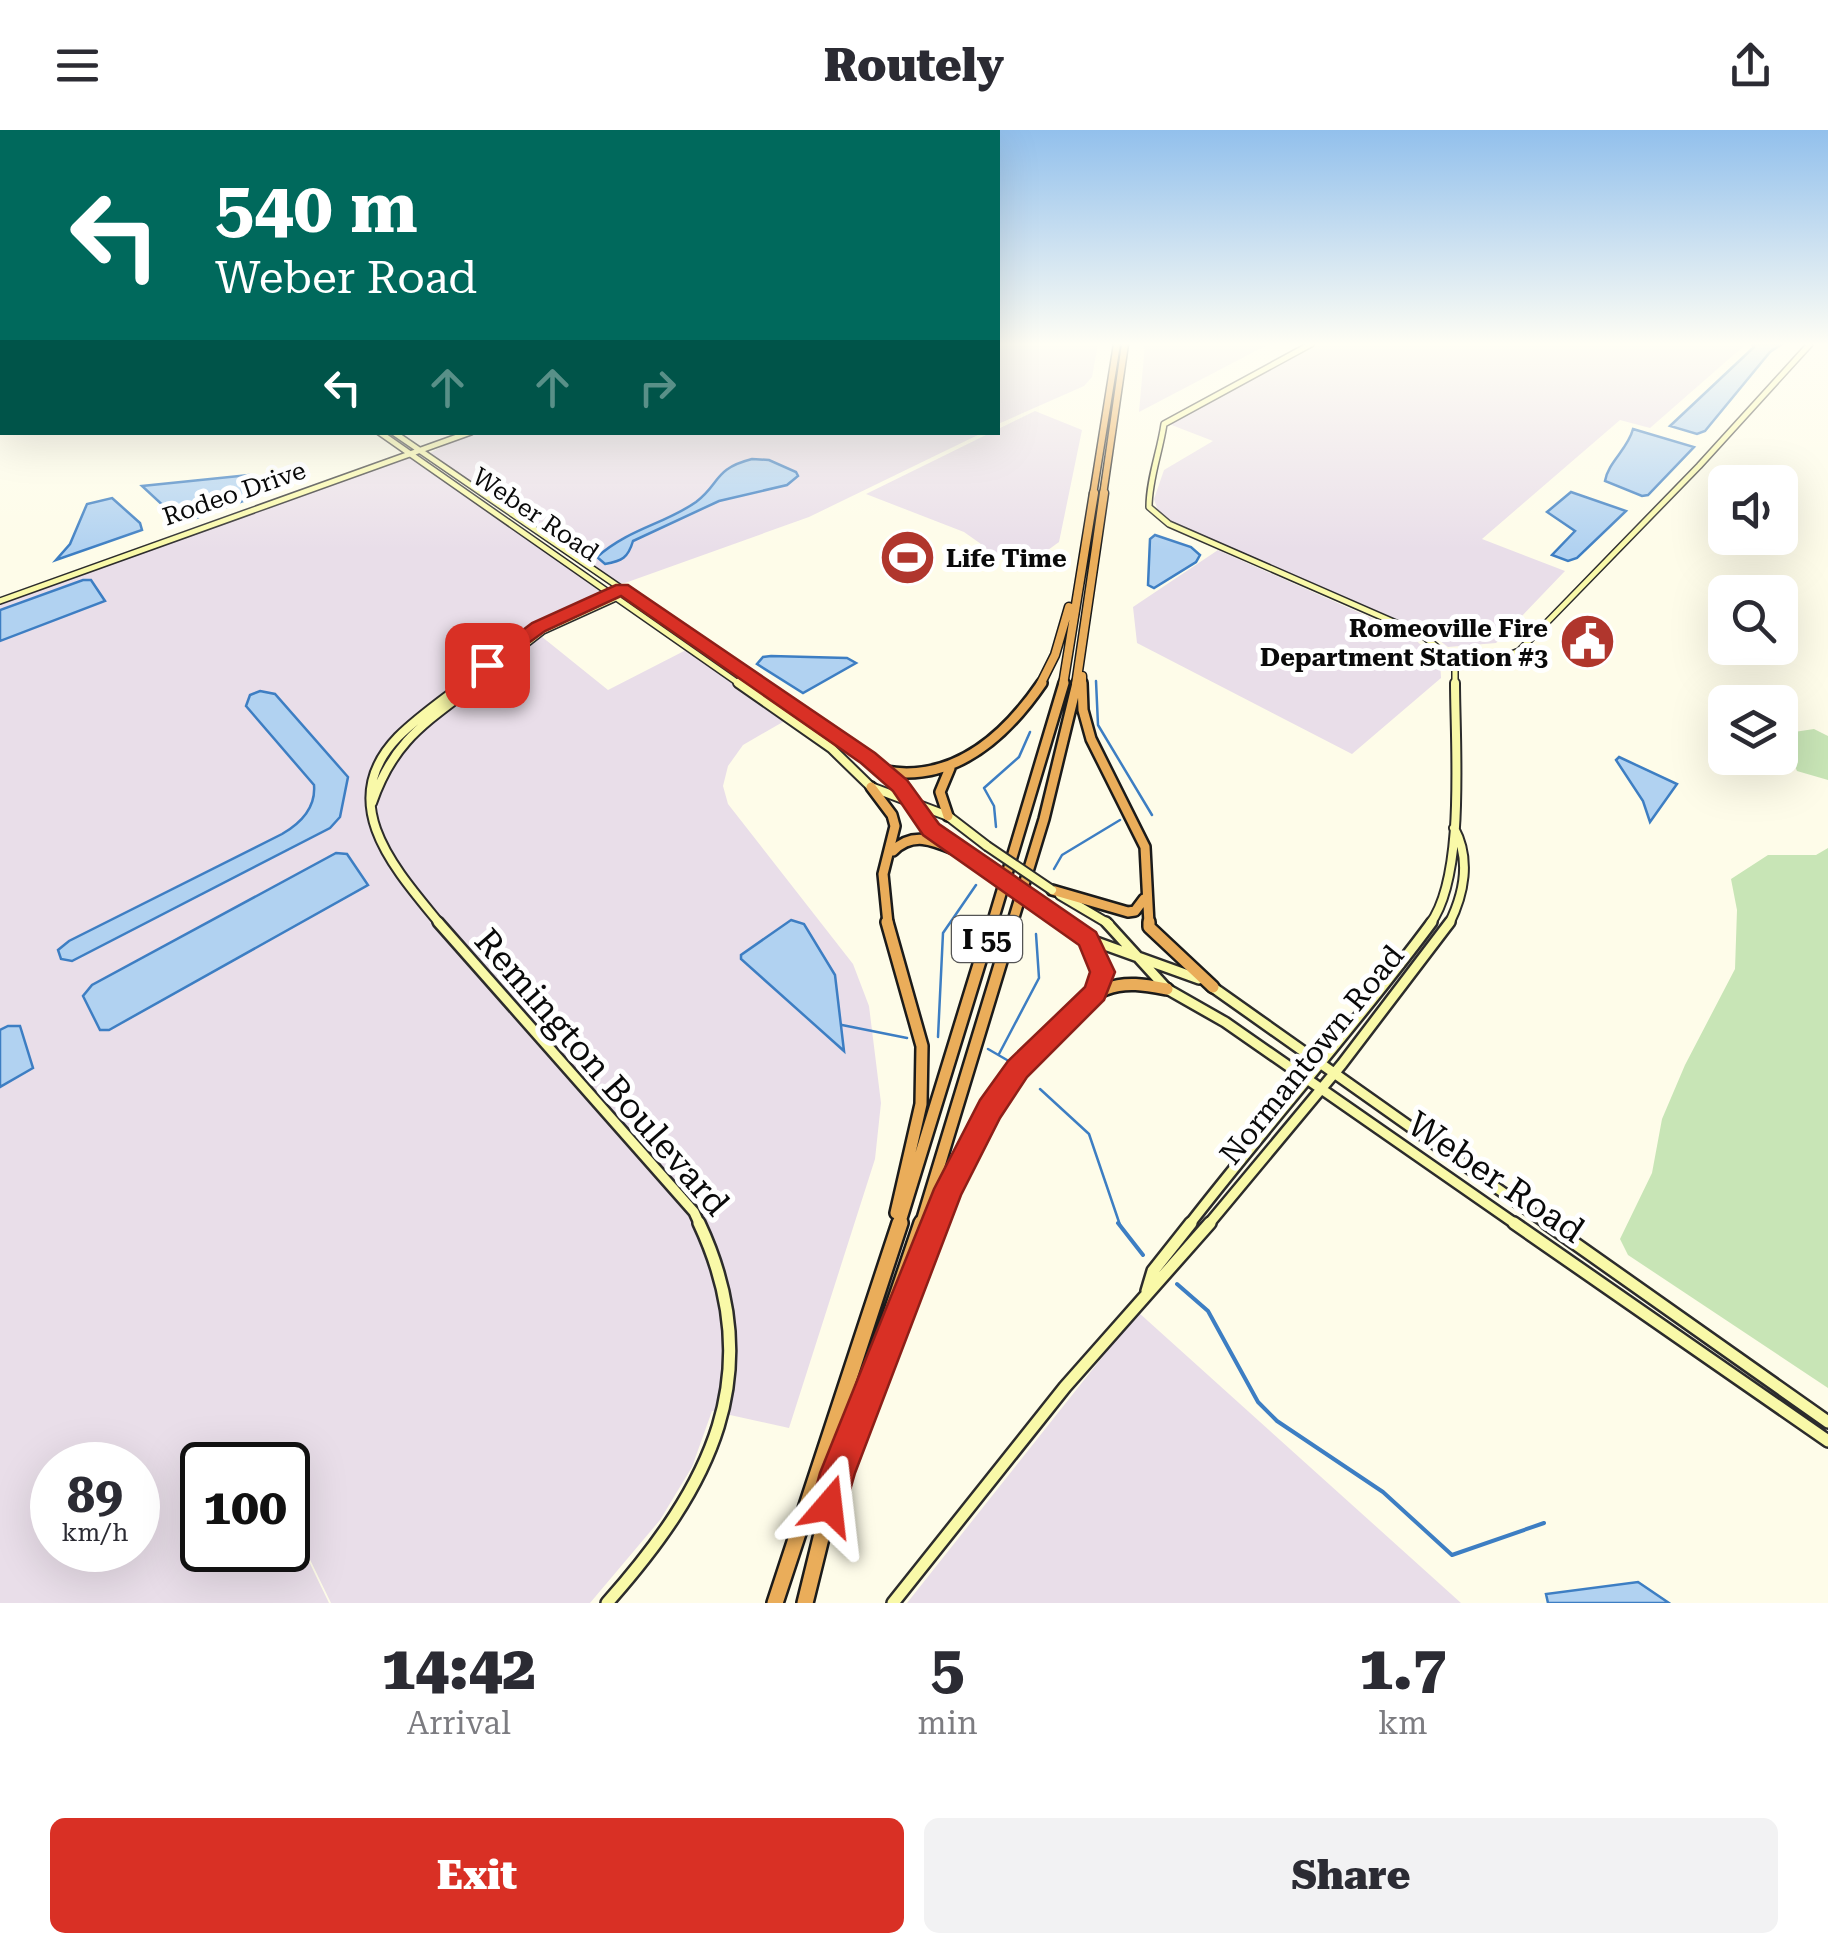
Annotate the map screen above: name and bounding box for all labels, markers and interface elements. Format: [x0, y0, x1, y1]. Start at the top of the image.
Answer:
icon: menu [50, 38, 105, 93]
icon: share [1723, 38, 1778, 93]
text: Routely [824, 39, 1004, 92]
text: 540 m [215, 167, 418, 249]
icon: left [50, 170, 180, 300]
text: Weber Road [215, 251, 477, 304]
icon: left [315, 360, 370, 415]
icon: ahead [420, 360, 475, 415]
icon: ahead [525, 360, 580, 415]
icon: right [630, 360, 685, 415]
street label: Rodeo Drive [159, 455, 309, 531]
street label: Weber Road [467, 462, 604, 567]
map controls [1708, 465, 1798, 775]
button: sound [1708, 465, 1798, 555]
sports icon: Life Time [877, 528, 937, 588]
place label: Life Time [946, 544, 1067, 573]
button: search [1708, 575, 1798, 665]
public building icon: Romeoville Fire Department Station #3 [1557, 612, 1617, 672]
place label: Romeoville Fire Department Station #3 [1260, 614, 1548, 672]
pin [445, 623, 530, 708]
icon: arrive [460, 638, 515, 693]
button: layers [1708, 685, 1798, 775]
road number: I 55 [952, 916, 1022, 962]
street label: Remington Boulevard [466, 921, 737, 1224]
street label: Normantown Road [1213, 938, 1411, 1171]
street label: Weber Road [1400, 1103, 1592, 1251]
speed limit sign: 100 [180, 1442, 310, 1572]
position arrow [777, 1454, 881, 1558]
text: 89 [67, 1466, 123, 1524]
text: km/h [62, 1518, 128, 1547]
text: 14:42 [382, 1633, 536, 1704]
text: 5 [931, 1633, 964, 1704]
text: 1.7 [1359, 1633, 1446, 1704]
text: Arrival [407, 1704, 511, 1742]
text: min [918, 1704, 978, 1742]
text: km [1378, 1704, 1428, 1742]
button: Exit [50, 1818, 904, 1933]
button: Share [924, 1818, 1778, 1933]

